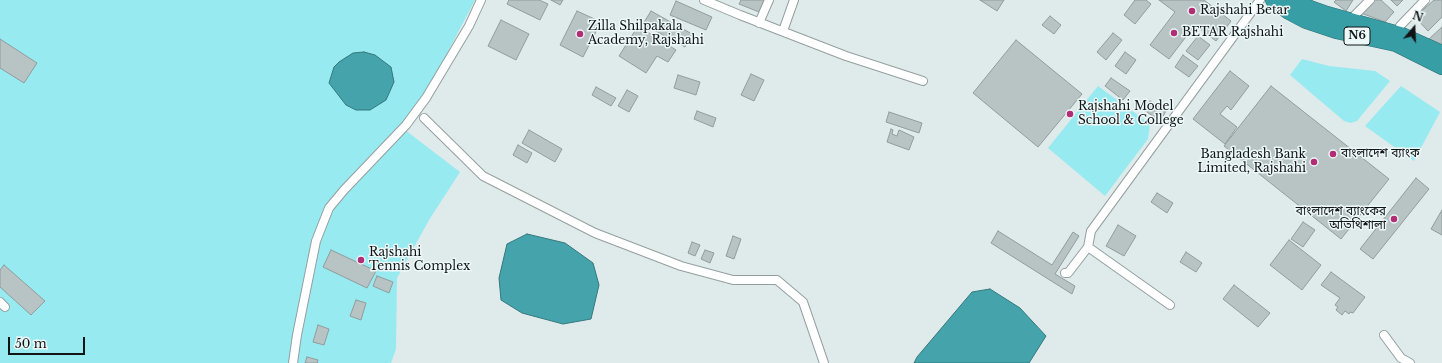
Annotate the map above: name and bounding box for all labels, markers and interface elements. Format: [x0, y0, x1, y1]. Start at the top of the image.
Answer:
place label: Rajshahi Betar [1200, 4, 1289, 18]
marker: Rajshahi Betar [1187, 6, 1197, 16]
north arrow [1394, 8, 1434, 48]
text: N [1411, 8, 1425, 25]
place label: Zilla Shilpakala Academy, Rajshahi [588, 20, 704, 48]
place label: BETAR Rajshahi [1182, 26, 1283, 40]
road number: N6 [1344, 27, 1370, 45]
marker: BETAR Rajshahi [1169, 28, 1179, 38]
marker: Zilla Shilpakala Academy, Rajshahi [575, 29, 585, 39]
place label: Rajshahi Model School & College [1078, 100, 1184, 128]
marker: Rajshahi Model School & College [1065, 109, 1075, 119]
place label: বাংলাদেশ ব্যাংক [1341, 147, 1420, 161]
place label: Bangladesh Bank Limited, Rajshahi [1198, 148, 1306, 176]
marker: বাংলাদেশ ব্যাংক [1328, 149, 1338, 159]
marker: Bangladesh Bank Limited, Rajshahi [1309, 157, 1319, 167]
place label: বাংলাদেশ ব্যাংকের অতিথিশালা [1296, 205, 1386, 233]
marker: বাংলাদেশ ব্যাংকের অতিথিশালা [1389, 214, 1399, 224]
place label: Rajshahi Tennis Complex [369, 246, 470, 274]
marker: Rajshahi Tennis Complex [356, 255, 366, 265]
scale bar [10, 329, 87, 355]
text: 50 m [15, 336, 47, 351]

